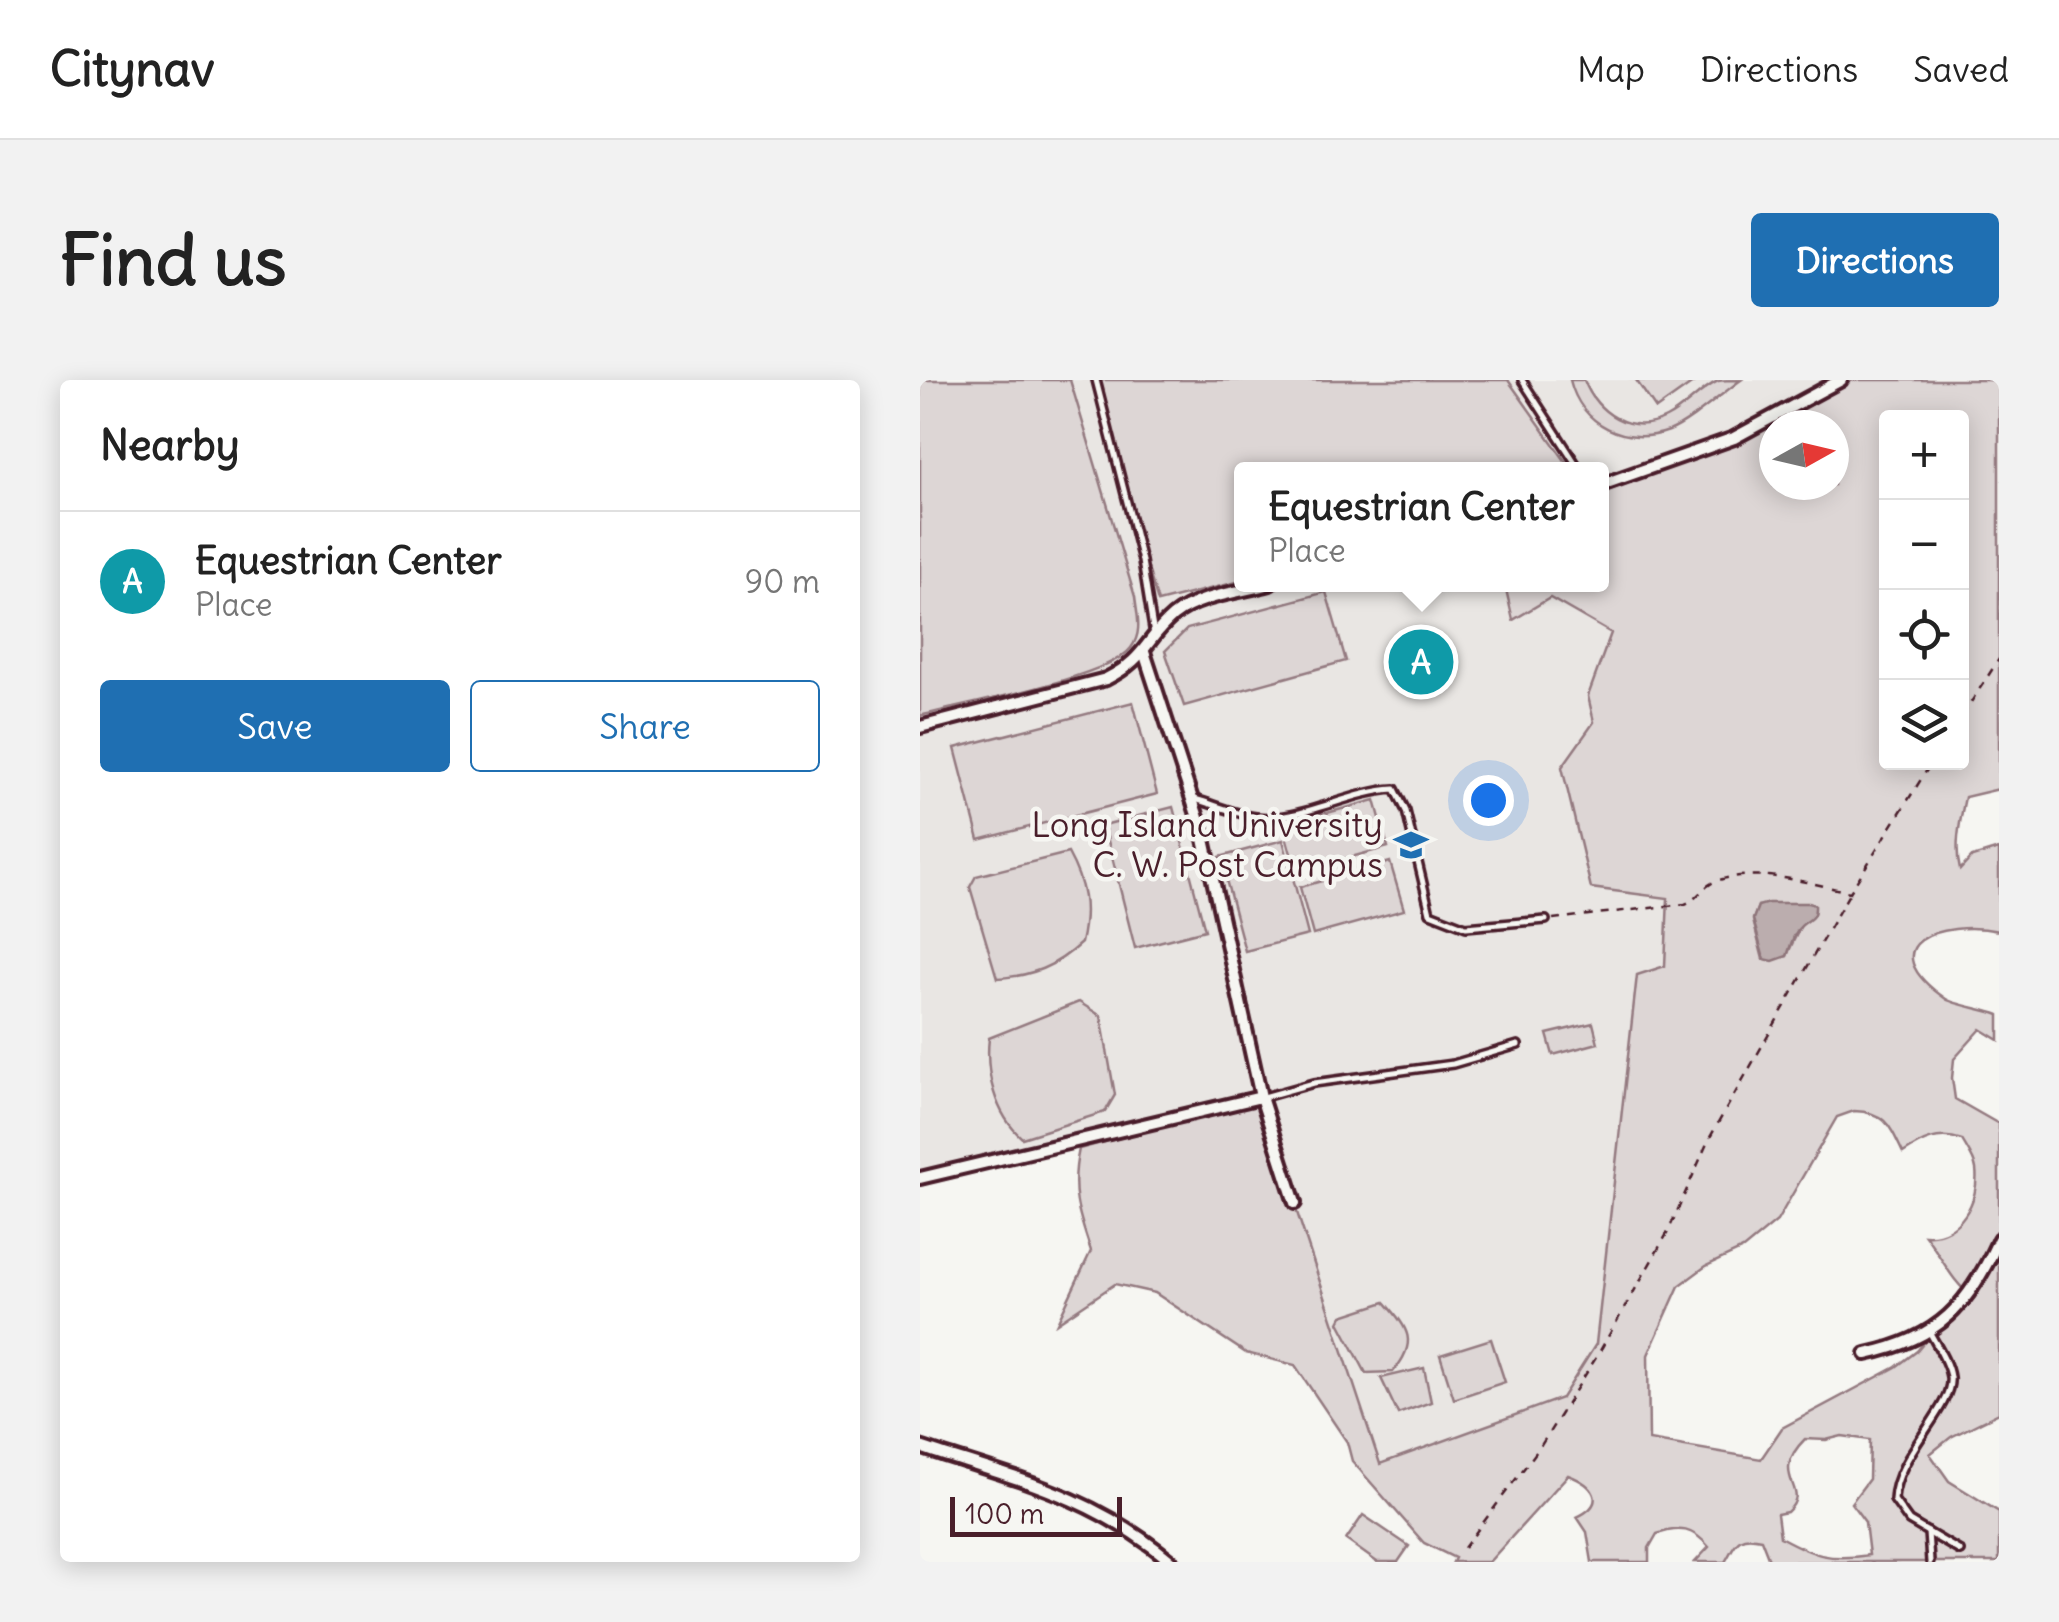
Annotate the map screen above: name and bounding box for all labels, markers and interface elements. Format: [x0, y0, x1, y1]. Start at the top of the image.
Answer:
text: Citynav [50, 39, 214, 99]
text: Map [1577, 47, 1645, 91]
text: Directions [1700, 47, 1858, 91]
text: Saved [1913, 47, 2009, 91]
button: Directions [1751, 213, 1999, 307]
text: Find us [60, 216, 286, 304]
north arrow [1759, 410, 1849, 500]
map controls [1879, 410, 1969, 770]
button: + [1879, 410, 1969, 500]
text: Nearby [100, 419, 239, 471]
popup [1234, 462, 1609, 592]
text: Equestrian Center [1268, 483, 1575, 530]
button: − [1879, 500, 1969, 590]
text: Place [1268, 530, 1346, 571]
text: Equestrian Center [195, 537, 502, 584]
text: A [122, 561, 143, 602]
text: 90 m [745, 561, 820, 602]
text: Place [195, 584, 272, 625]
button: locate [1879, 590, 1969, 680]
pin: A [1388, 624, 1454, 700]
button: Save [100, 680, 450, 772]
button: Share [470, 680, 820, 772]
button: layers [1879, 680, 1969, 770]
your location [1463, 775, 1514, 826]
place label: Long Island University C. W. Post Campus [1031, 802, 1383, 886]
school or university icon: Long Island University C. W. Post Campus [1392, 826, 1430, 864]
scale bar [950, 1492, 1122, 1536]
text: 100 m [965, 1496, 1044, 1532]

